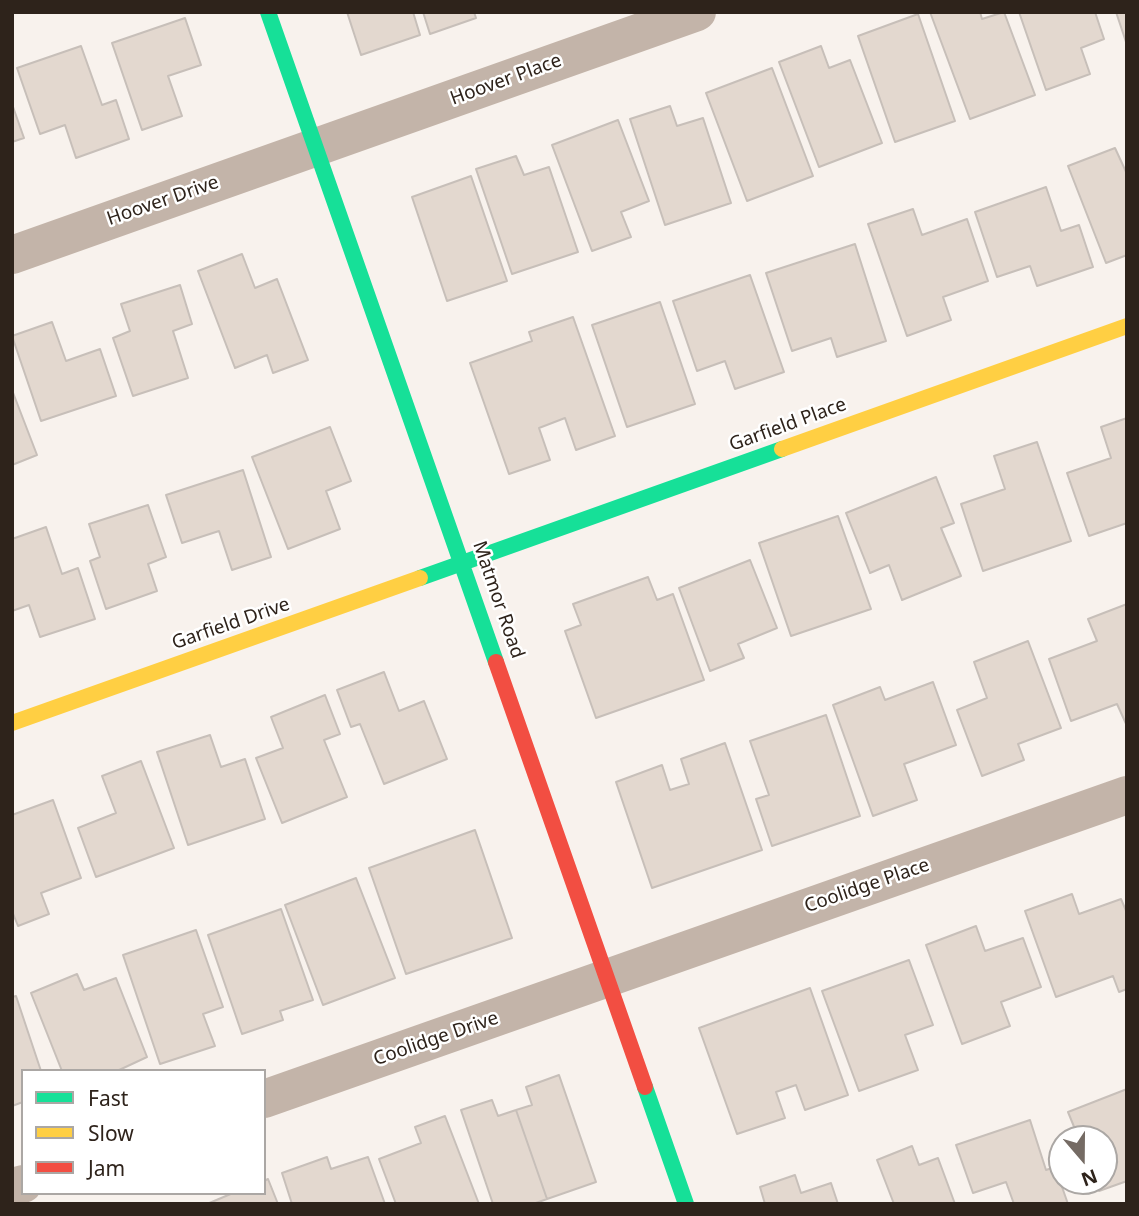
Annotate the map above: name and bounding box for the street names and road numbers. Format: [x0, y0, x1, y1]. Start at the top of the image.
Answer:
street label: Hoover Place [447, 49, 565, 111]
street label: Hoover Drive [104, 171, 222, 231]
street label: Garfield Place [726, 393, 850, 457]
street label: Matmor Road [467, 538, 529, 662]
street label: Garfield Drive [169, 593, 293, 655]
street label: Coolidge Place [801, 854, 933, 918]
street label: Coolidge Drive [370, 1007, 502, 1071]

